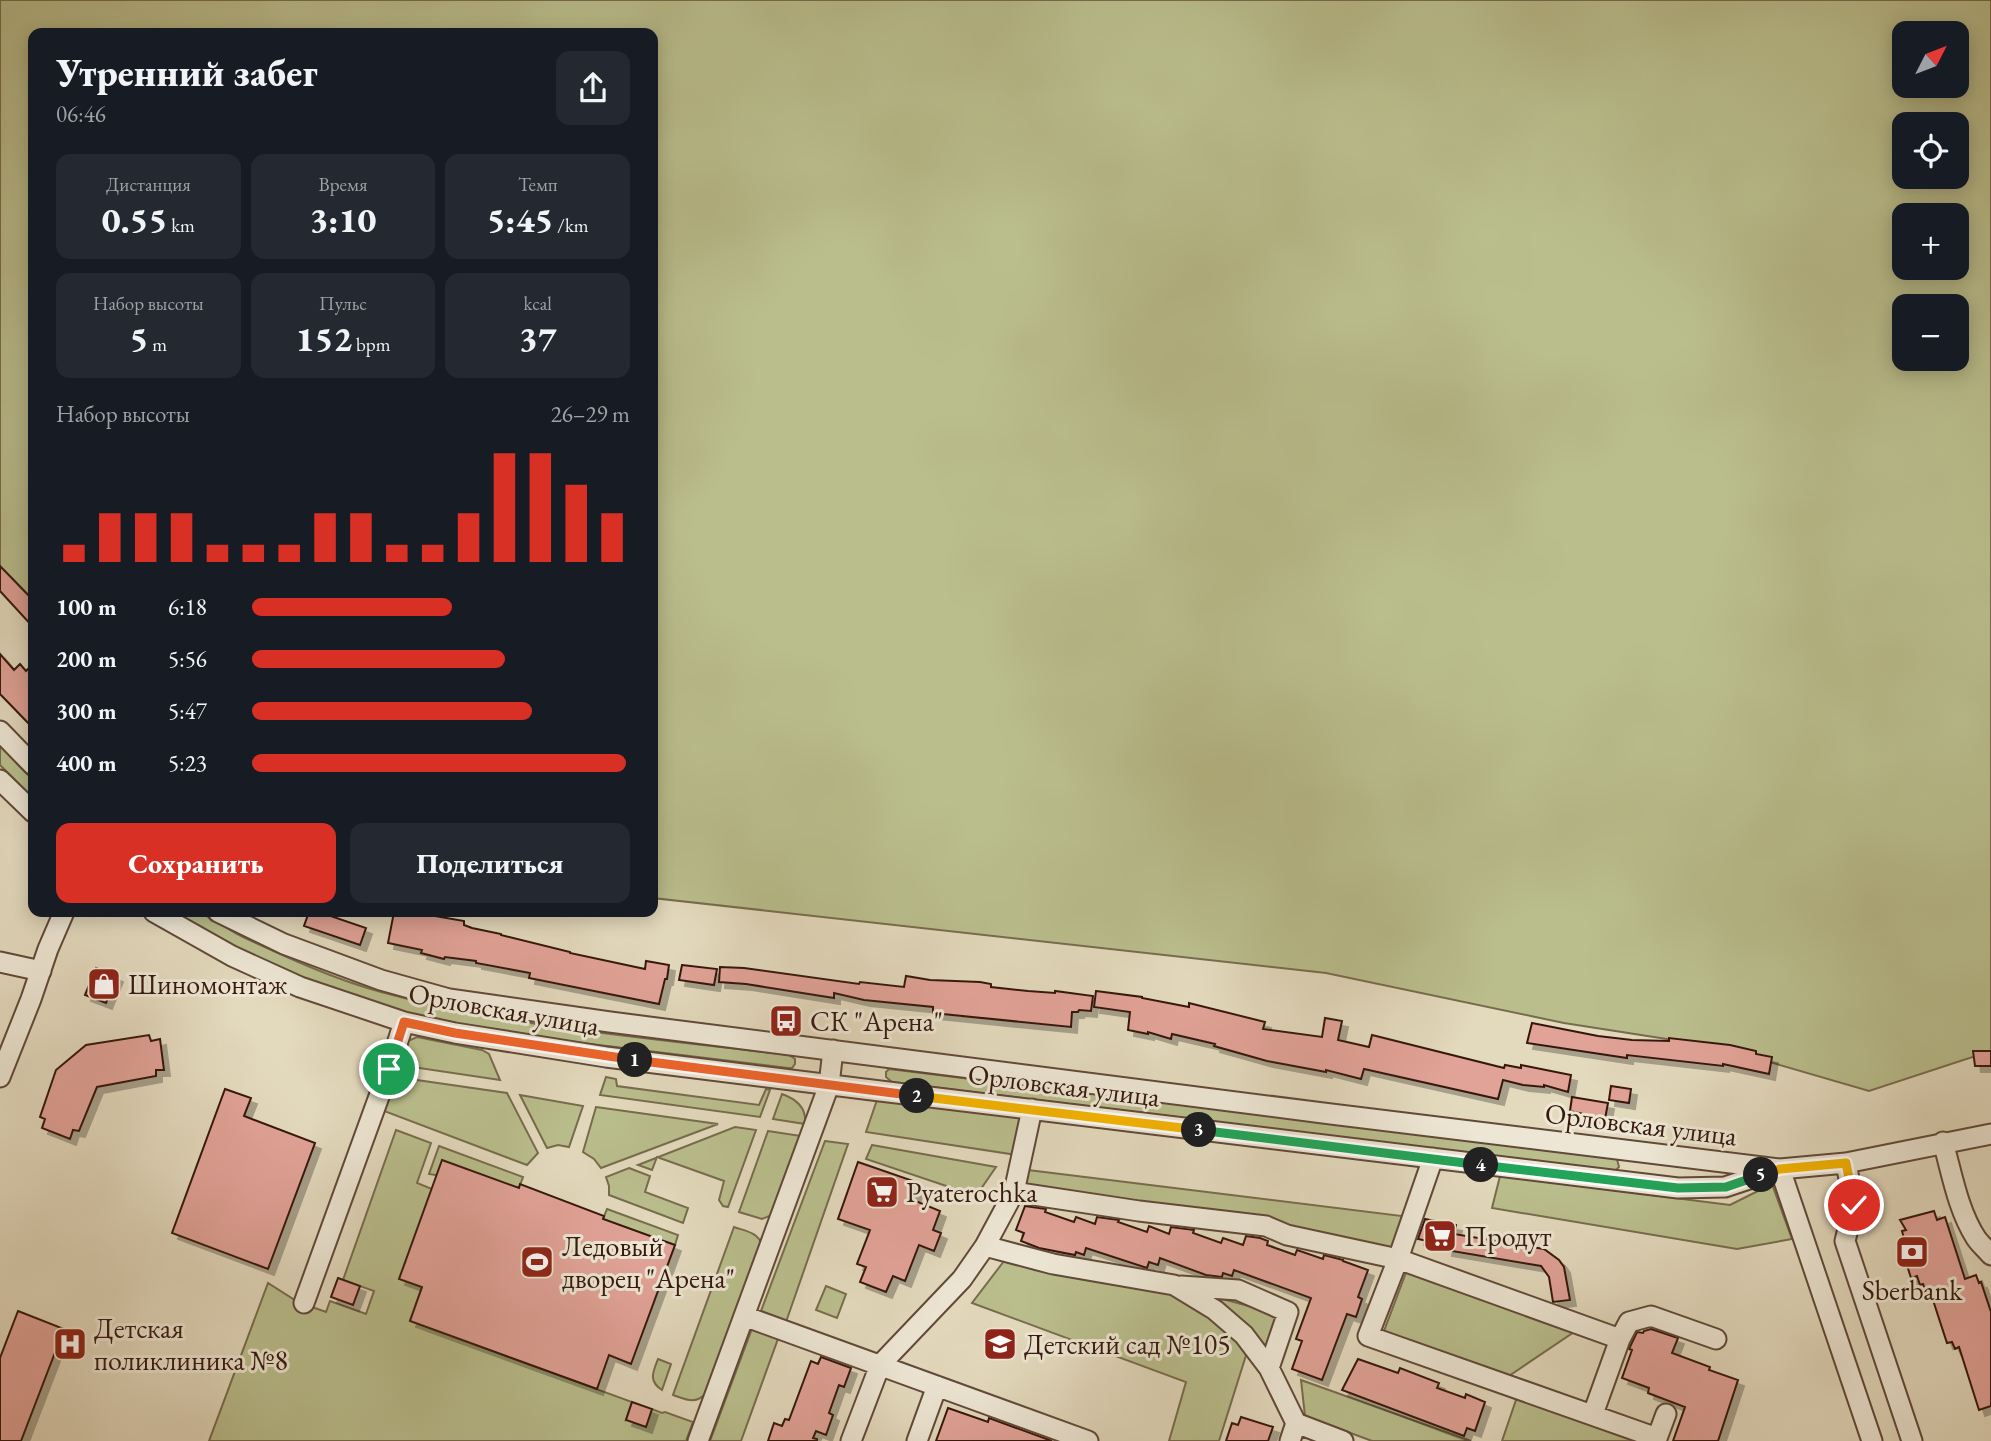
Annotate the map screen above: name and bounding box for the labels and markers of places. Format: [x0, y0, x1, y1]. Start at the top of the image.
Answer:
shop icon: Шиномонтаж [85, 965, 123, 1003]
place label: Шиномонтаж [128, 966, 288, 1002]
bus stop icon: СК "Арена" [767, 1002, 805, 1040]
place label: СК "Арена" [810, 1003, 943, 1039]
pin [359, 1039, 419, 1099]
pin: 1 [618, 1042, 652, 1078]
pin: 2 [900, 1078, 934, 1114]
pin: 3 [1182, 1112, 1216, 1148]
pin: 4 [1464, 1148, 1498, 1182]
pin: 5 [1744, 1158, 1778, 1192]
supermarket icon: Pyaterochka [863, 1173, 901, 1211]
place label: Pyaterochka [906, 1174, 1038, 1210]
pin [1824, 1175, 1884, 1235]
supermarket icon: Продут [1421, 1217, 1459, 1255]
place label: Продут [1464, 1218, 1552, 1254]
place label: Ледовый дворец "Арена" [562, 1228, 735, 1296]
bank icon: Sberbank [1893, 1233, 1931, 1271]
sports icon: Ледовый дворец "Арена" [518, 1243, 556, 1281]
place label: Sberbank [1862, 1272, 1963, 1308]
place label: Детская поликлиника №8 [94, 1310, 288, 1378]
hospital icon: Детская поликлиника №8 [51, 1325, 89, 1363]
school or university icon: Детский сад №105 [981, 1325, 1019, 1363]
place label: Детский сад №105 [1024, 1326, 1231, 1362]

